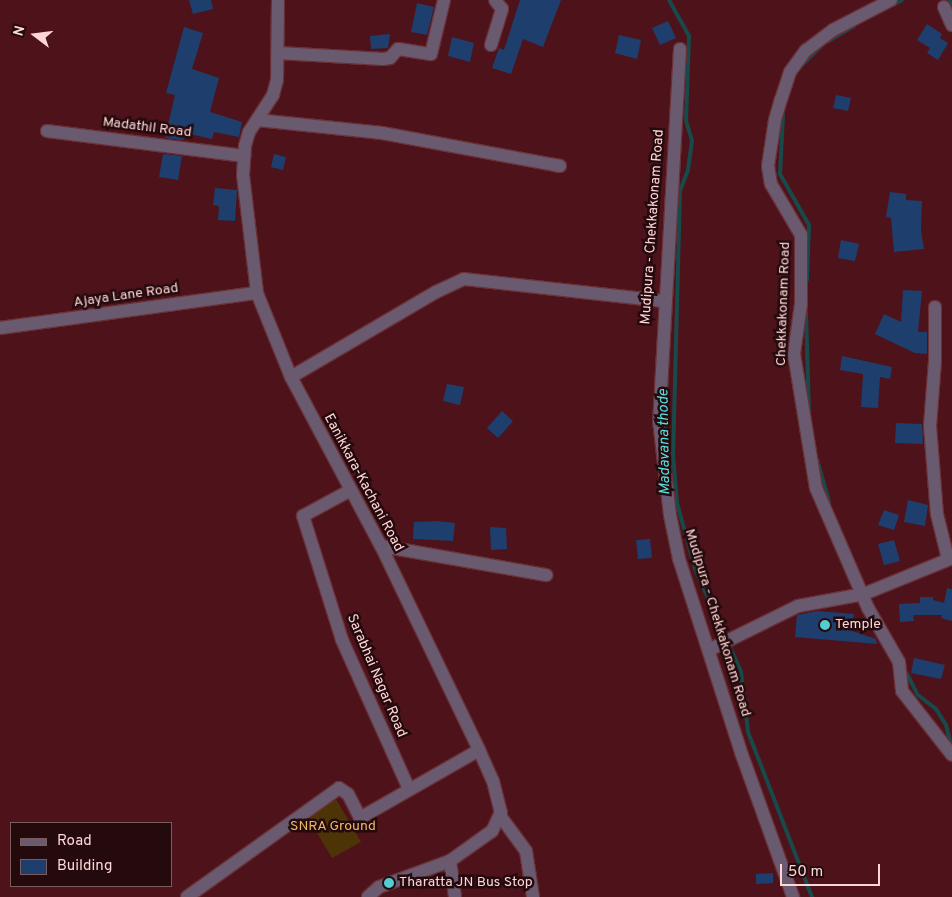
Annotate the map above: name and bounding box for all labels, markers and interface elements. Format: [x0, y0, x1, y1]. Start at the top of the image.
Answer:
north arrow [10, 10, 60, 60]
text: N [11, 24, 30, 38]
street label: Madathil Road [102, 114, 192, 142]
street label: Mudipura - Chekkakonam Road [638, 129, 668, 325]
street label: Chekkakonam Road [773, 242, 795, 366]
street label: Ajaya Lane Road [73, 280, 179, 312]
water label: Madavana thode [655, 389, 675, 495]
street label: Eanikkara-Kachani Road [320, 411, 406, 555]
street label: Mudipura - Chekkakonam Road [680, 527, 754, 719]
street label: Sarabhai Nagar Road [342, 612, 410, 740]
place label: Temple [835, 617, 881, 633]
marker: Temple [819, 619, 831, 631]
park label: SNRA Ground [290, 819, 376, 835]
legend [10, 822, 172, 887]
text: Road [57, 832, 92, 851]
scale bar [782, 854, 882, 886]
text: Building [57, 857, 112, 876]
text: 50 m [788, 863, 823, 882]
place label: Tharatta JN Bus Stop [399, 875, 533, 891]
marker: Tharatta JN Bus Stop [383, 877, 395, 889]

